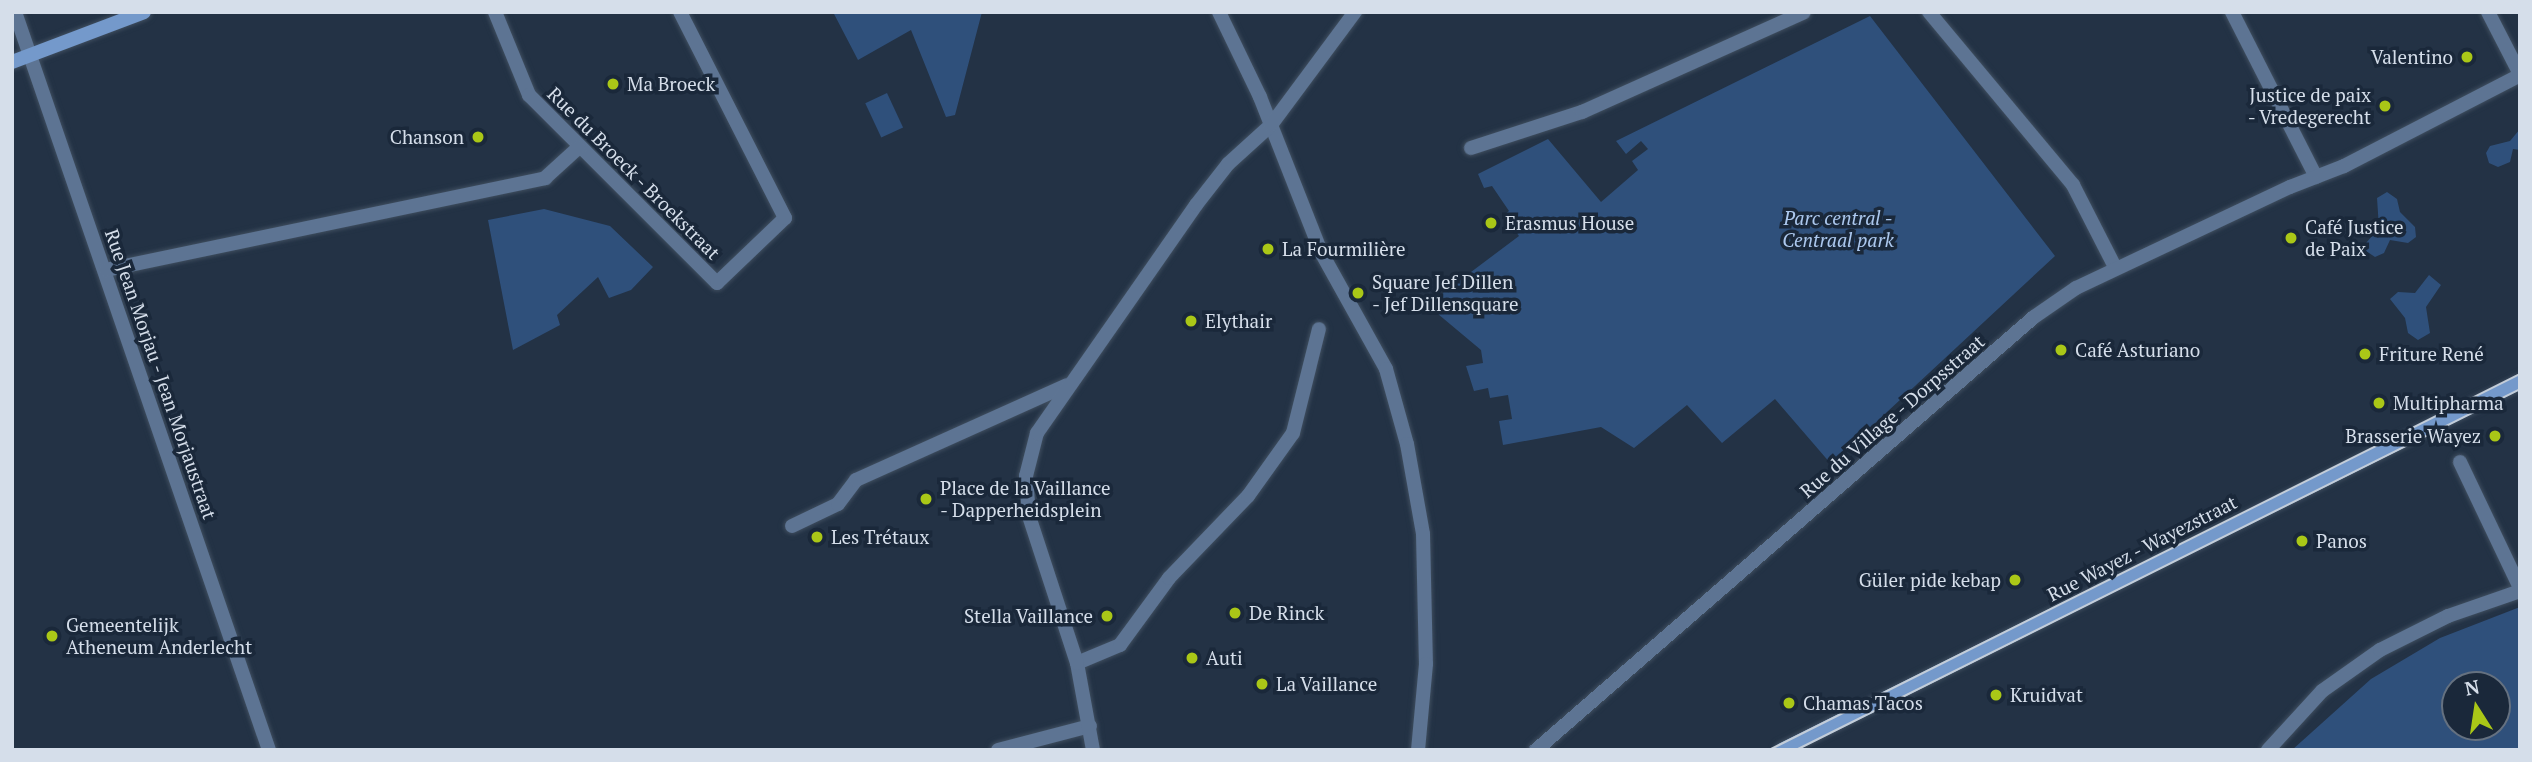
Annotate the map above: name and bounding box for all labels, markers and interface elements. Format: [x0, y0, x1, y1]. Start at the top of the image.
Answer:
place label: Valentino [2371, 46, 2453, 68]
marker: Valentino [2459, 49, 2475, 65]
place label: Ma Broeck [627, 73, 715, 95]
marker: Ma Broeck [605, 76, 621, 92]
street label: Rue du Broeck - Broekstraat [543, 82, 725, 264]
place label: Justice de paix - Vredegerecht [2246, 84, 2371, 128]
marker: Justice de paix - Vredegerecht [2377, 98, 2393, 114]
place label: Chanson [390, 126, 464, 148]
marker: Chanson [470, 129, 486, 145]
park label: Parc central - Centraal park [1782, 207, 1894, 251]
place label: Erasmus House [1505, 212, 1634, 234]
marker: Erasmus House [1483, 215, 1499, 231]
place label: Café Justice de Paix [2305, 216, 2404, 260]
street label: Rue Jean Morjau - Jean Morjaustraat [100, 225, 222, 523]
marker: Café Justice de Paix [2283, 230, 2299, 246]
place label: La Fourmilière [1282, 238, 1406, 260]
marker: La Fourmilière [1260, 241, 1276, 257]
place label: Square Jef Dillen - Jef Dillensquare [1372, 271, 1519, 315]
marker: Square Jef Dillen - Jef Dillensquare [1350, 285, 1366, 301]
place label: Elythair [1205, 310, 1272, 332]
marker: Elythair [1183, 313, 1199, 329]
street label: Rue du Village - Dorpsstraat [1794, 329, 1990, 503]
place label: Café Asturiano [2075, 339, 2201, 361]
marker: Café Asturiano [2053, 342, 2069, 358]
place label: Friture René [2379, 343, 2484, 365]
marker: Friture René [2357, 346, 2373, 362]
place label: Multipharma [2393, 392, 2504, 414]
marker: Multipharma [2371, 395, 2387, 411]
place label: Brasserie Wayez [2345, 425, 2481, 447]
marker: Brasserie Wayez [2487, 428, 2503, 444]
place label: Place de la Vaillance - Dapperheidsplein [940, 477, 1111, 521]
street label: Rue Wayez - Wayezstraat [2043, 490, 2241, 606]
marker: Place de la Vaillance - Dapperheidsplein [918, 491, 934, 507]
place label: Les Trétaux [831, 526, 929, 548]
marker: Les Trétaux [809, 529, 825, 545]
place label: Panos [2316, 530, 2367, 552]
marker: Panos [2294, 533, 2310, 549]
place label: Güler pide kebap [1859, 569, 2001, 591]
marker: Güler pide kebap [2007, 572, 2023, 588]
place label: De Rinck [1249, 602, 1324, 624]
place label: Stella Vaillance [963, 605, 1093, 627]
marker: De Rinck [1227, 605, 1243, 621]
marker: Stella Vaillance [1099, 608, 1115, 624]
place label: Gemeentelijk Atheneum Anderlecht [66, 614, 253, 658]
marker: Gemeentelijk Atheneum Anderlecht [44, 628, 60, 644]
place label: Auti [1206, 647, 1243, 669]
marker: Auti [1184, 650, 1200, 666]
north arrow [2441, 671, 2511, 741]
place label: La Vaillance [1276, 673, 1378, 695]
text: N [2462, 673, 2482, 701]
marker: La Vaillance [1254, 676, 1270, 692]
place label: Kruidvat [2010, 684, 2083, 706]
marker: Kruidvat [1988, 687, 2004, 703]
place label: Chamas Tacos [1803, 692, 1923, 714]
marker: Chamas Tacos [1781, 695, 1797, 711]

